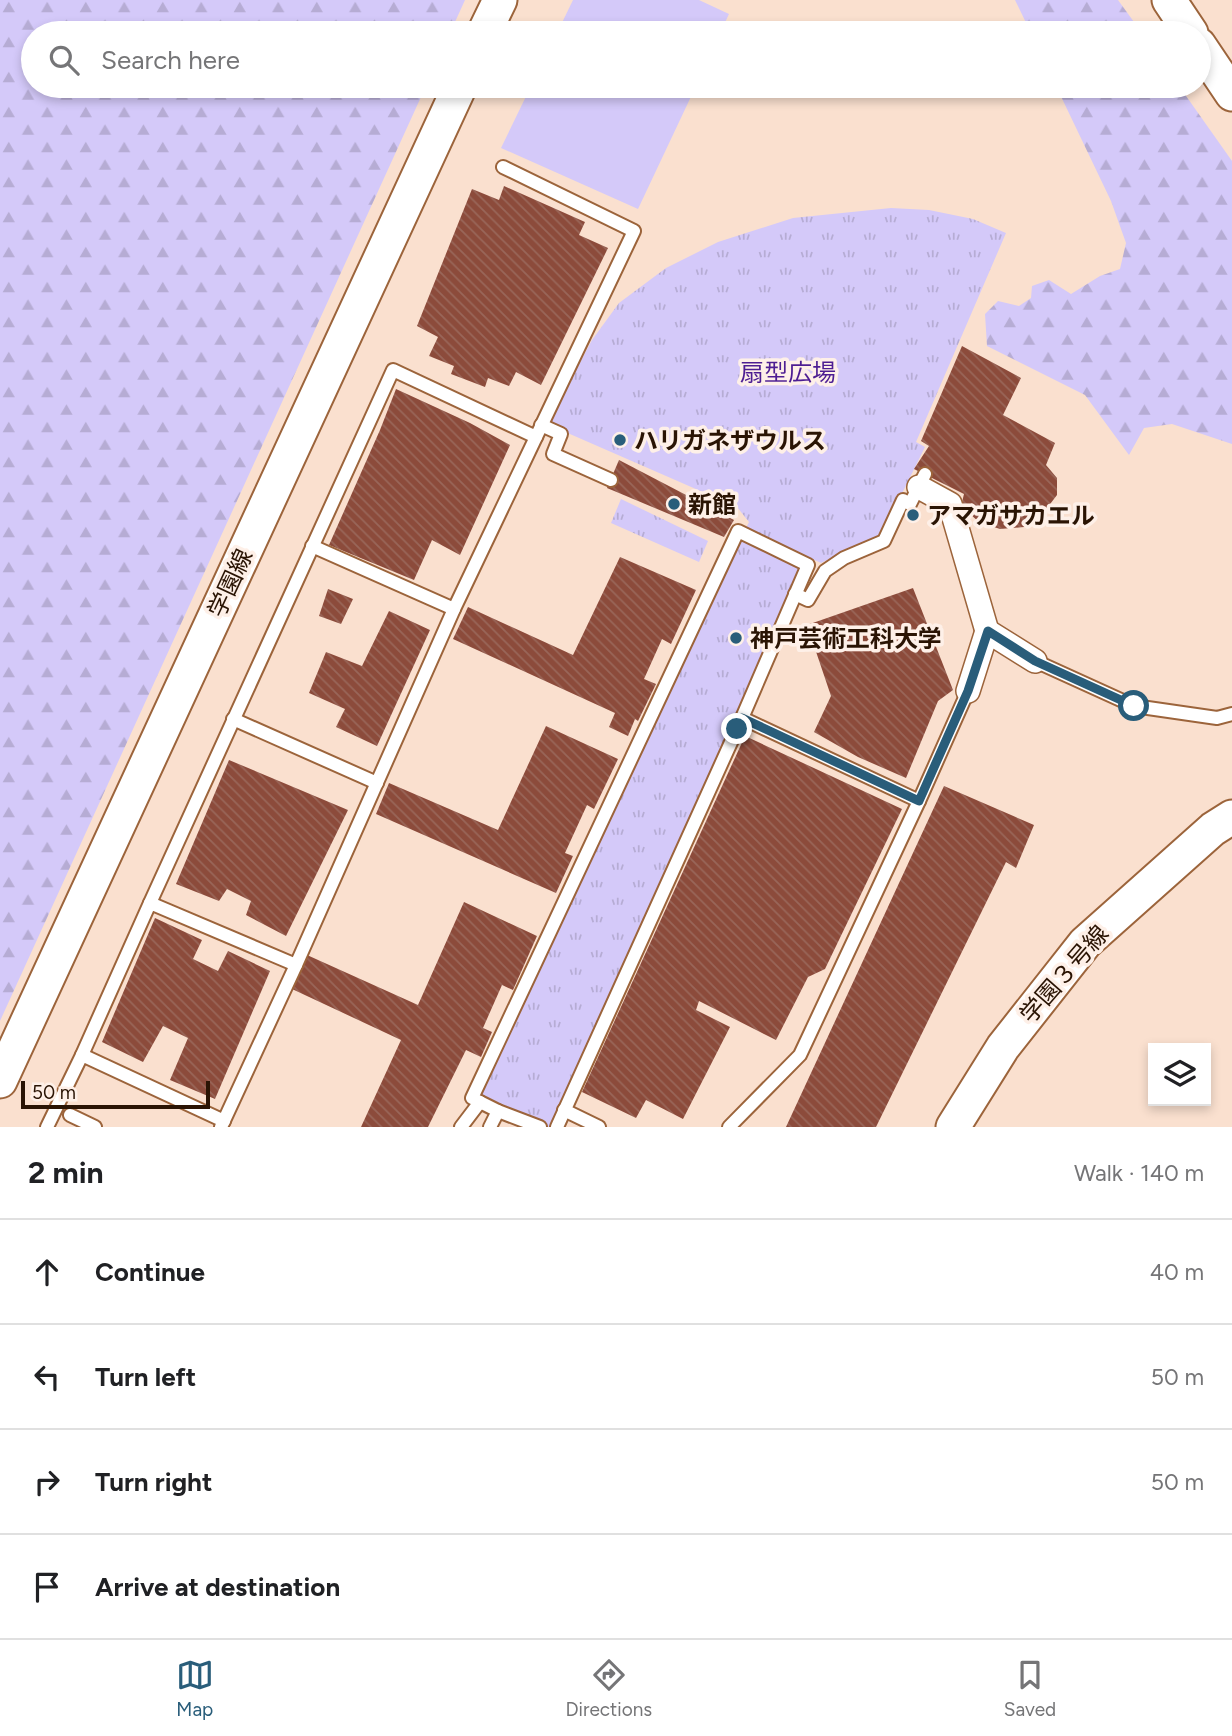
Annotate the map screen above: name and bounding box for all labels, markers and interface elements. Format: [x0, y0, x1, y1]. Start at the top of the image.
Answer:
search box [21, 21, 1211, 98]
icon: search [45, 41, 83, 79]
text: Search here [101, 44, 240, 76]
park label: 扇型広場 [740, 358, 836, 387]
place label: ハリガネザウルス [634, 426, 826, 455]
marker: ハリガネザウルス [612, 432, 628, 448]
place label: 新館 [688, 490, 736, 519]
marker: 新館 [666, 496, 682, 512]
place label: アマガサカエル [927, 501, 1095, 530]
marker: アマガサカエル [905, 507, 921, 523]
street label: 学園線 [202, 544, 258, 622]
place label: 神戸芸術工科大学 [750, 624, 942, 653]
marker: 神戸芸術工科大学 [728, 630, 744, 646]
route start [1118, 690, 1149, 721]
route end [721, 713, 752, 744]
street label: 学園３号線 [1014, 919, 1114, 1029]
map controls [1148, 1043, 1211, 1106]
button: layers [1148, 1043, 1211, 1106]
scale bar [21, 1078, 210, 1110]
text: 50 m [32, 1081, 76, 1104]
text: 2 min [28, 1154, 104, 1191]
text: Walk · 140 m [1074, 1159, 1204, 1187]
icon: ahead [28, 1253, 66, 1291]
text: Continue [95, 1256, 205, 1288]
text: 40 m [1150, 1258, 1204, 1286]
icon: left [28, 1358, 66, 1396]
text: Turn left [95, 1361, 196, 1393]
text: 50 m [1151, 1363, 1204, 1391]
icon: right [28, 1463, 66, 1501]
text: Turn right [95, 1466, 212, 1498]
text: 50 m [1151, 1468, 1204, 1496]
icon: arrive [28, 1568, 66, 1606]
text: Arrive at destination [95, 1571, 340, 1603]
tab: Map [176, 1656, 214, 1721]
tab: Directions [565, 1656, 652, 1721]
tab: Saved [1004, 1656, 1056, 1721]

